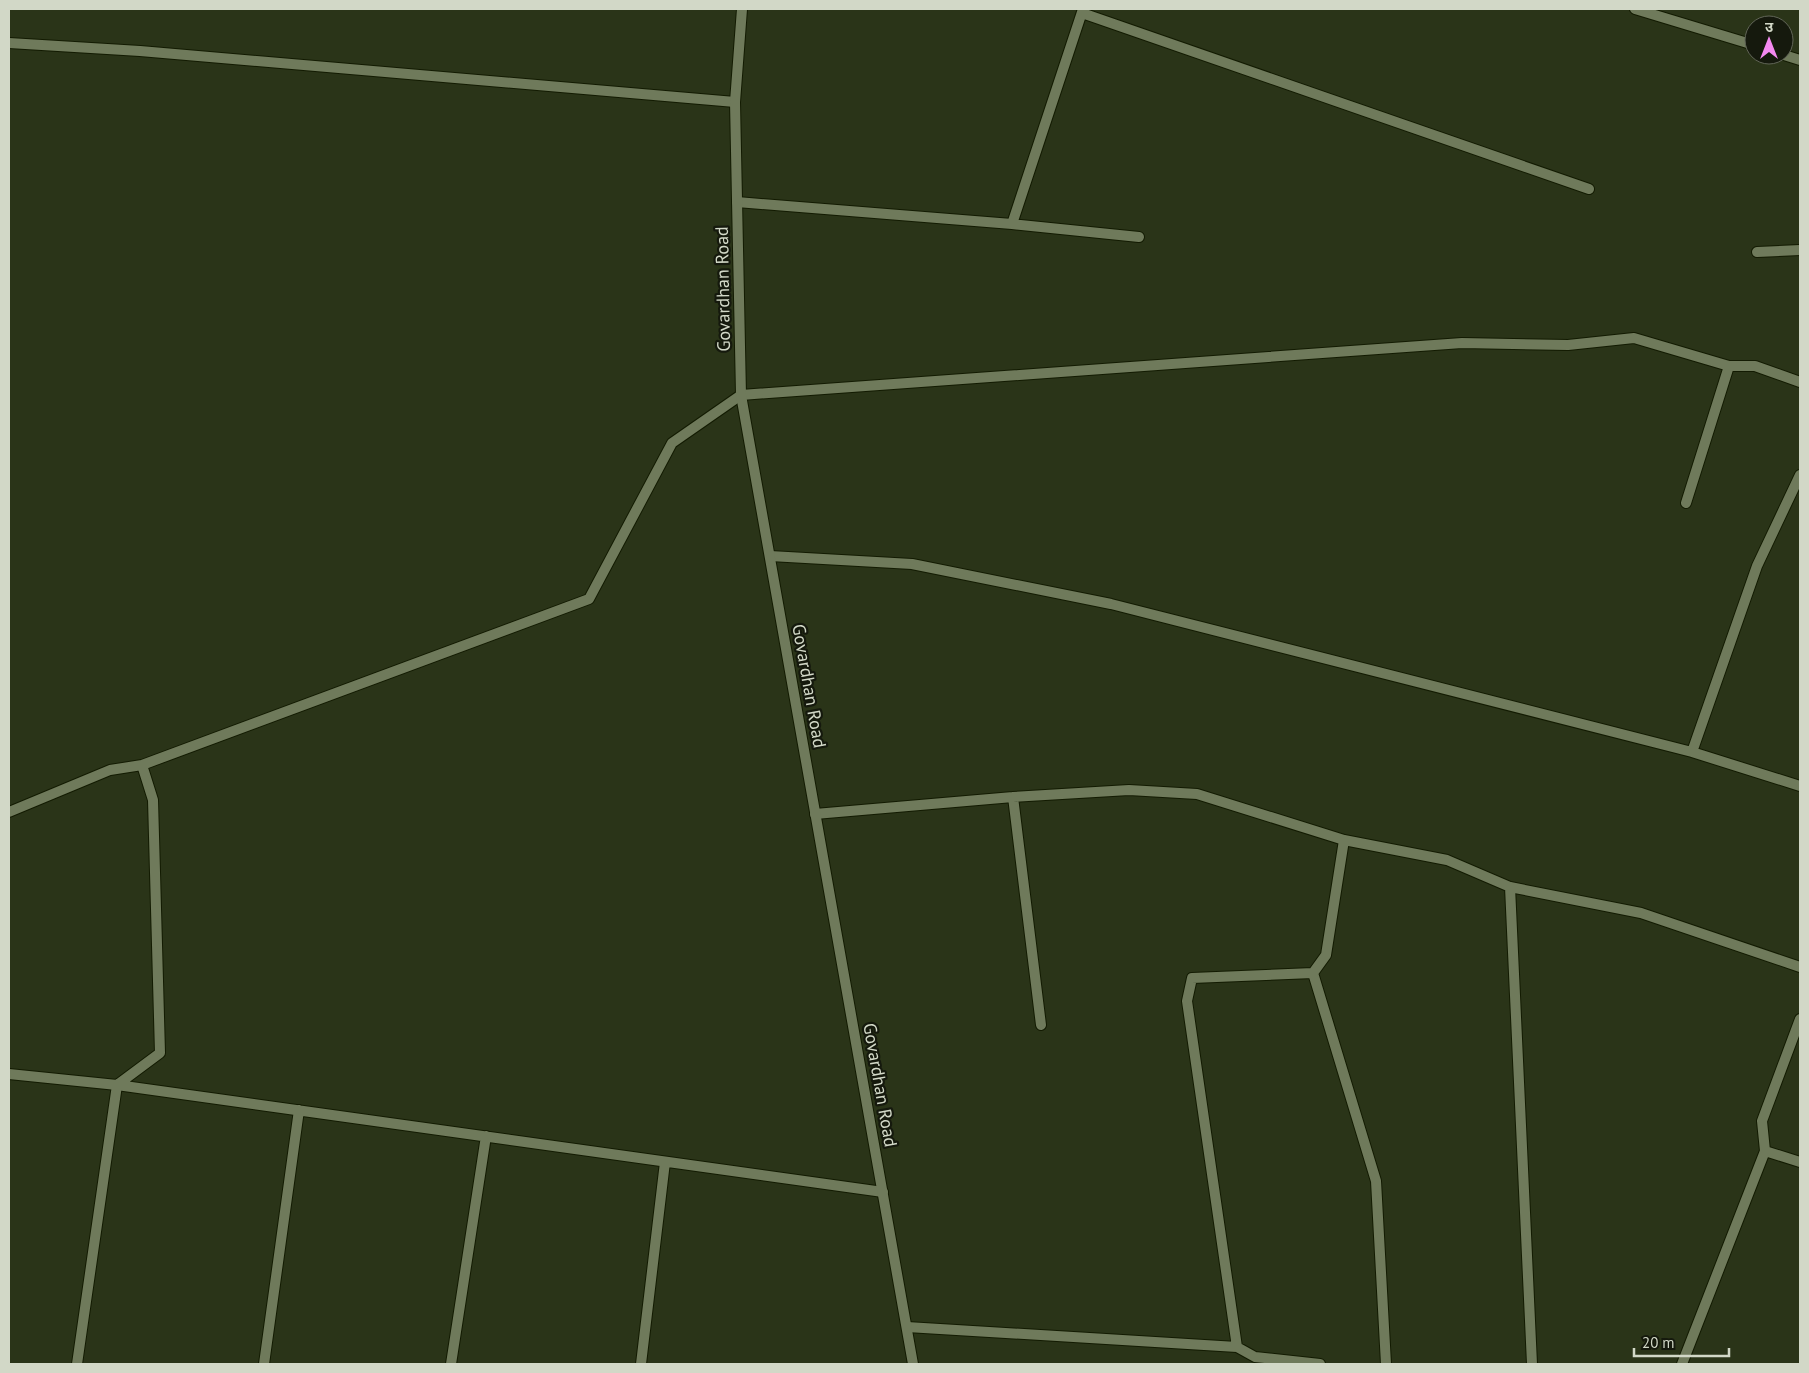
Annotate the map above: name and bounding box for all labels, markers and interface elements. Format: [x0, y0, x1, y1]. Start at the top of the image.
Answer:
north arrow [1744, 15, 1794, 65]
text: उ [1765, 18, 1774, 36]
street label: Govardhan Road [710, 226, 735, 352]
street label: Govardhan Road [787, 622, 832, 750]
street label: Govardhan Road [858, 1021, 903, 1149]
scale bar [1634, 1326, 1729, 1358]
text: 20 m [1642, 1333, 1675, 1352]

